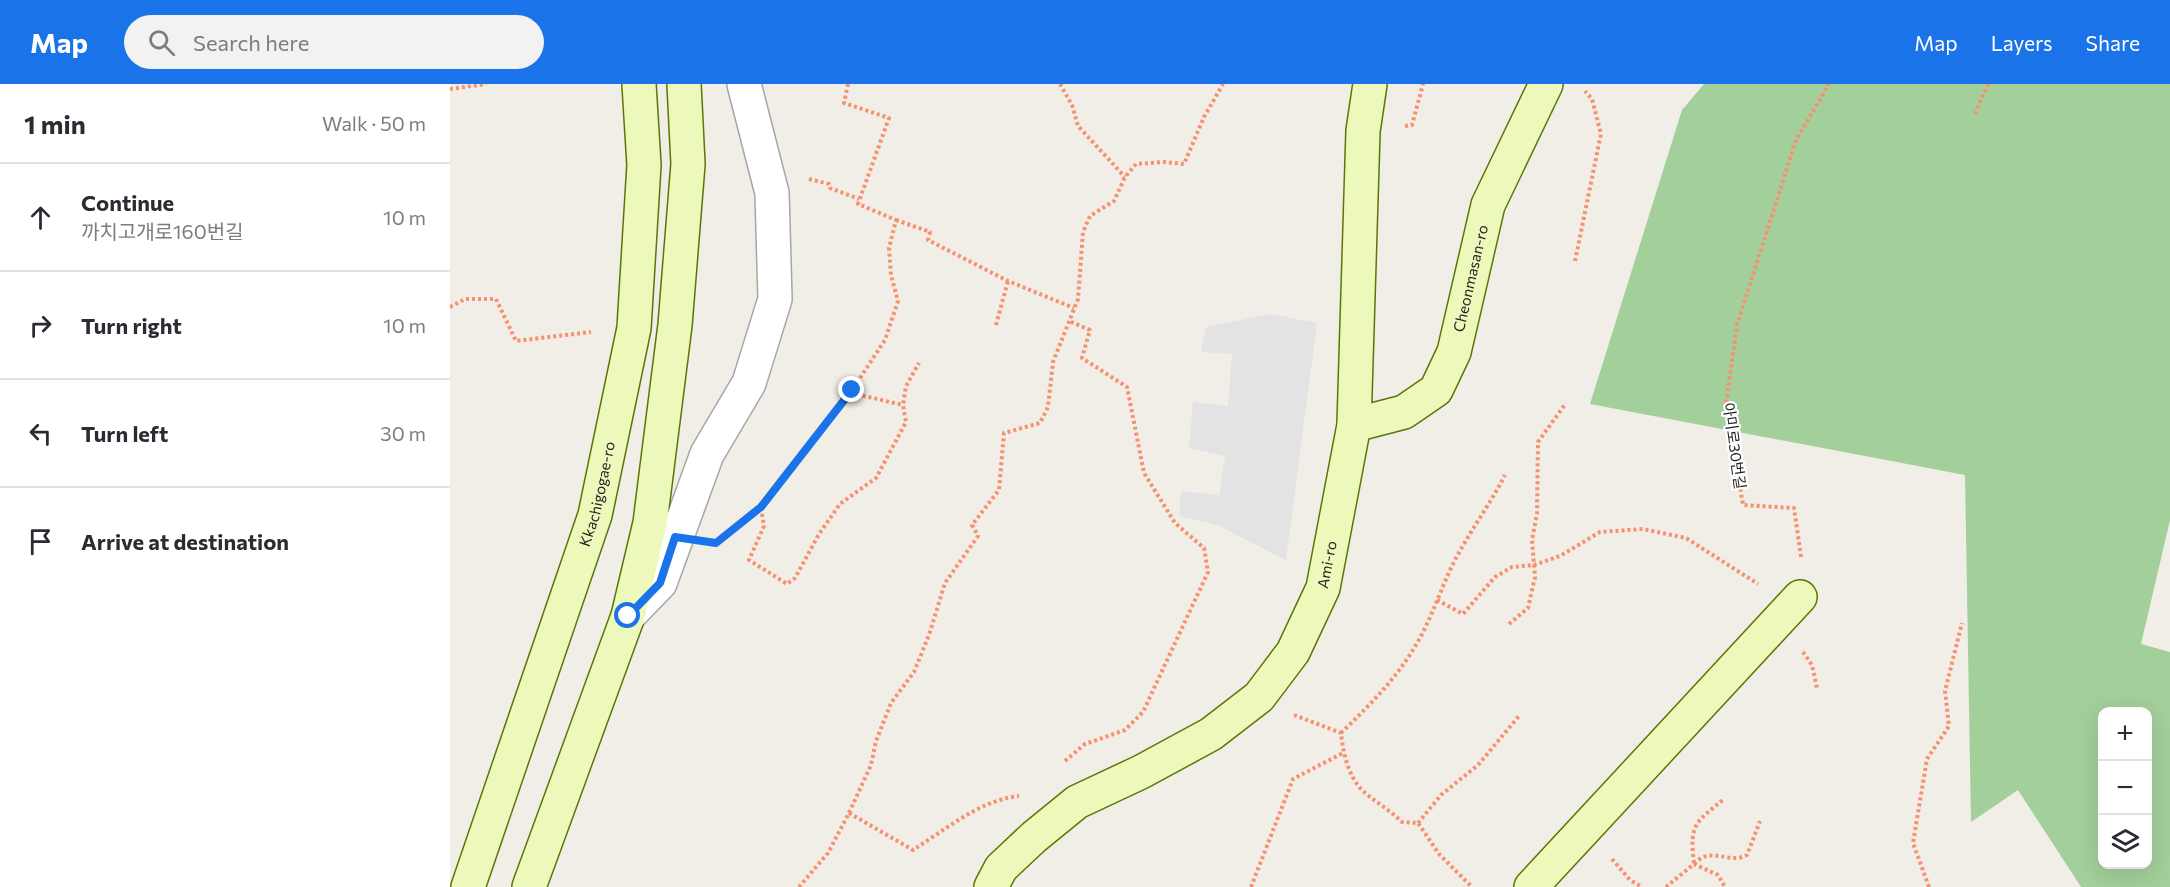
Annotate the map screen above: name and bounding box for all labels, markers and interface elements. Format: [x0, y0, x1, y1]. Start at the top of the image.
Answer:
search box [124, 15, 544, 69]
text: Map [30, 25, 88, 59]
icon: search [145, 26, 178, 59]
text: Search here [193, 29, 309, 56]
text: Map [1914, 30, 1958, 55]
text: Layers [1991, 30, 2053, 55]
text: Share [2086, 30, 2140, 55]
text: 1 min [24, 108, 86, 139]
text: Walk · 50 m [322, 111, 426, 135]
text: Continue [81, 189, 174, 216]
icon: ahead [24, 201, 57, 234]
text: 10 m [383, 205, 426, 229]
text: 까치고개로160번길 [81, 219, 244, 243]
street label: Cheonmasan-ro [1449, 223, 1491, 334]
icon: right [24, 309, 57, 342]
text: Turn right [81, 312, 182, 339]
text: 10 m [383, 313, 426, 337]
route end [838, 376, 864, 402]
street label: 아미로30번길 [1720, 401, 1750, 490]
icon: left [24, 417, 57, 450]
text: Turn left [81, 420, 168, 447]
text: 30 m [380, 421, 426, 445]
street label: Kkachigogae-ro [575, 440, 618, 549]
icon: arrive [24, 525, 57, 558]
text: Arrive at destination [81, 528, 289, 555]
street label: Ami-ro [1313, 539, 1340, 590]
route start [614, 602, 640, 628]
map controls [2098, 707, 2152, 869]
button: + [2098, 707, 2152, 761]
button: − [2098, 761, 2152, 815]
button: layers [2098, 815, 2152, 869]

